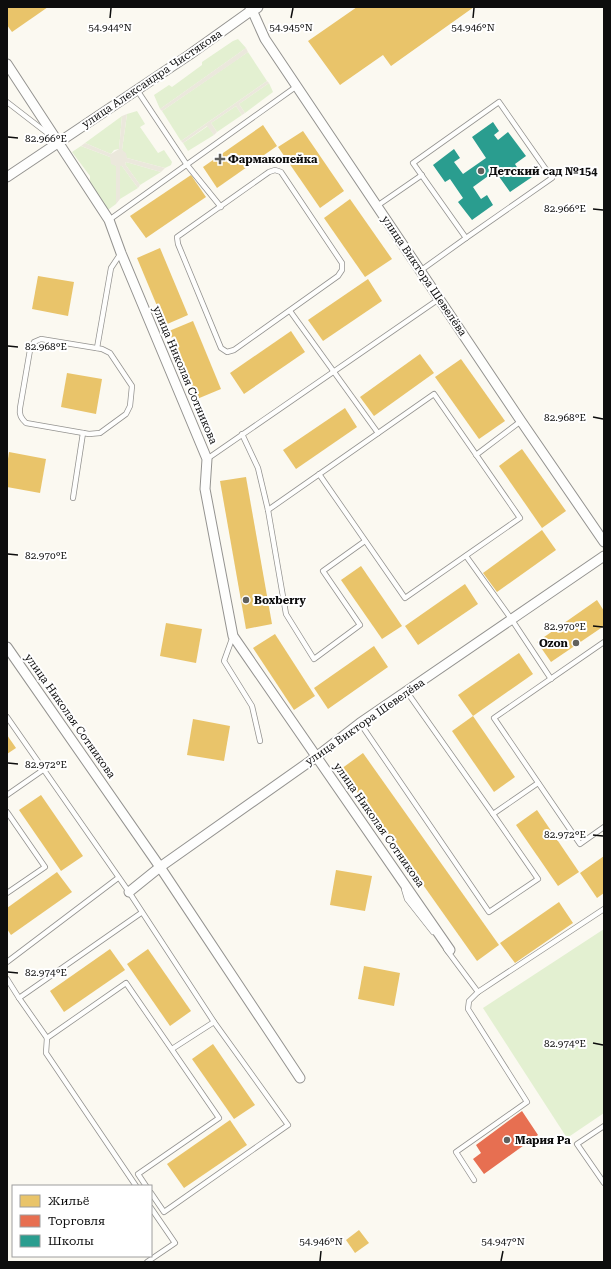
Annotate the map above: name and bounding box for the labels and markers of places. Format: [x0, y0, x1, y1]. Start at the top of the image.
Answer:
place label: Фармакопейка [228, 153, 318, 166]
marker: Фармакопейка [215, 154, 225, 164]
place label: Детский сад №154 [489, 165, 598, 178]
marker: Детский сад №154 [476, 166, 486, 176]
place label: Boxberry [254, 594, 306, 607]
marker: Boxberry [241, 595, 251, 605]
place label: Ozon [539, 637, 569, 650]
marker: Ozon [571, 638, 581, 648]
place label: Мария Ра [515, 1134, 571, 1147]
marker: Мария Ра [502, 1135, 512, 1145]

